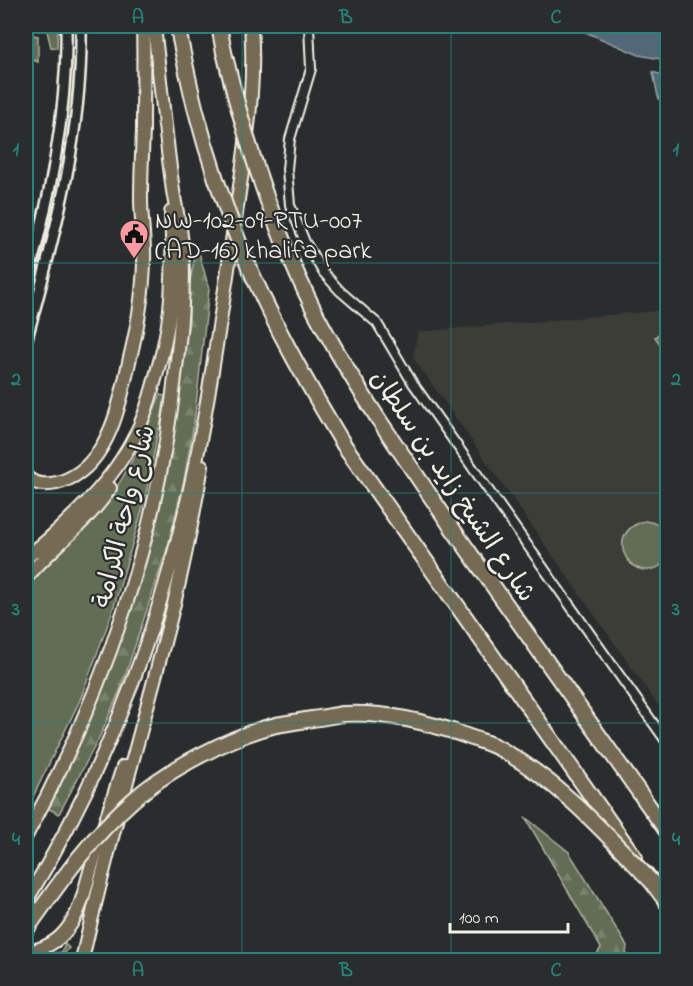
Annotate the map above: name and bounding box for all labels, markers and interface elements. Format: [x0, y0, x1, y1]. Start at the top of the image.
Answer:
text: A [132, 4, 144, 33]
text: B [338, 4, 353, 33]
text: C [551, 4, 562, 33]
text: 1 [13, 136, 20, 165]
text: 1 [673, 136, 680, 165]
place label: NW-102-09-RTU-007 (AD-16) khalifa park [155, 203, 372, 271]
public building icon: NW-102-09-RTU-007 (AD-16) khalifa park [118, 218, 150, 260]
street label: شارع الشيخ زايد بن سلطان [359, 363, 544, 611]
text: 2 [10, 366, 21, 395]
text: 2 [670, 366, 681, 395]
street label: شارع واحة الكرامة [85, 421, 167, 612]
text: 3 [11, 596, 20, 625]
text: 3 [671, 596, 680, 625]
text: 4 [12, 826, 21, 855]
text: 4 [672, 826, 681, 855]
scale bar [450, 896, 568, 934]
text: 100 m [459, 906, 499, 932]
text: A [132, 957, 144, 986]
text: B [338, 957, 353, 986]
text: C [551, 957, 562, 986]

